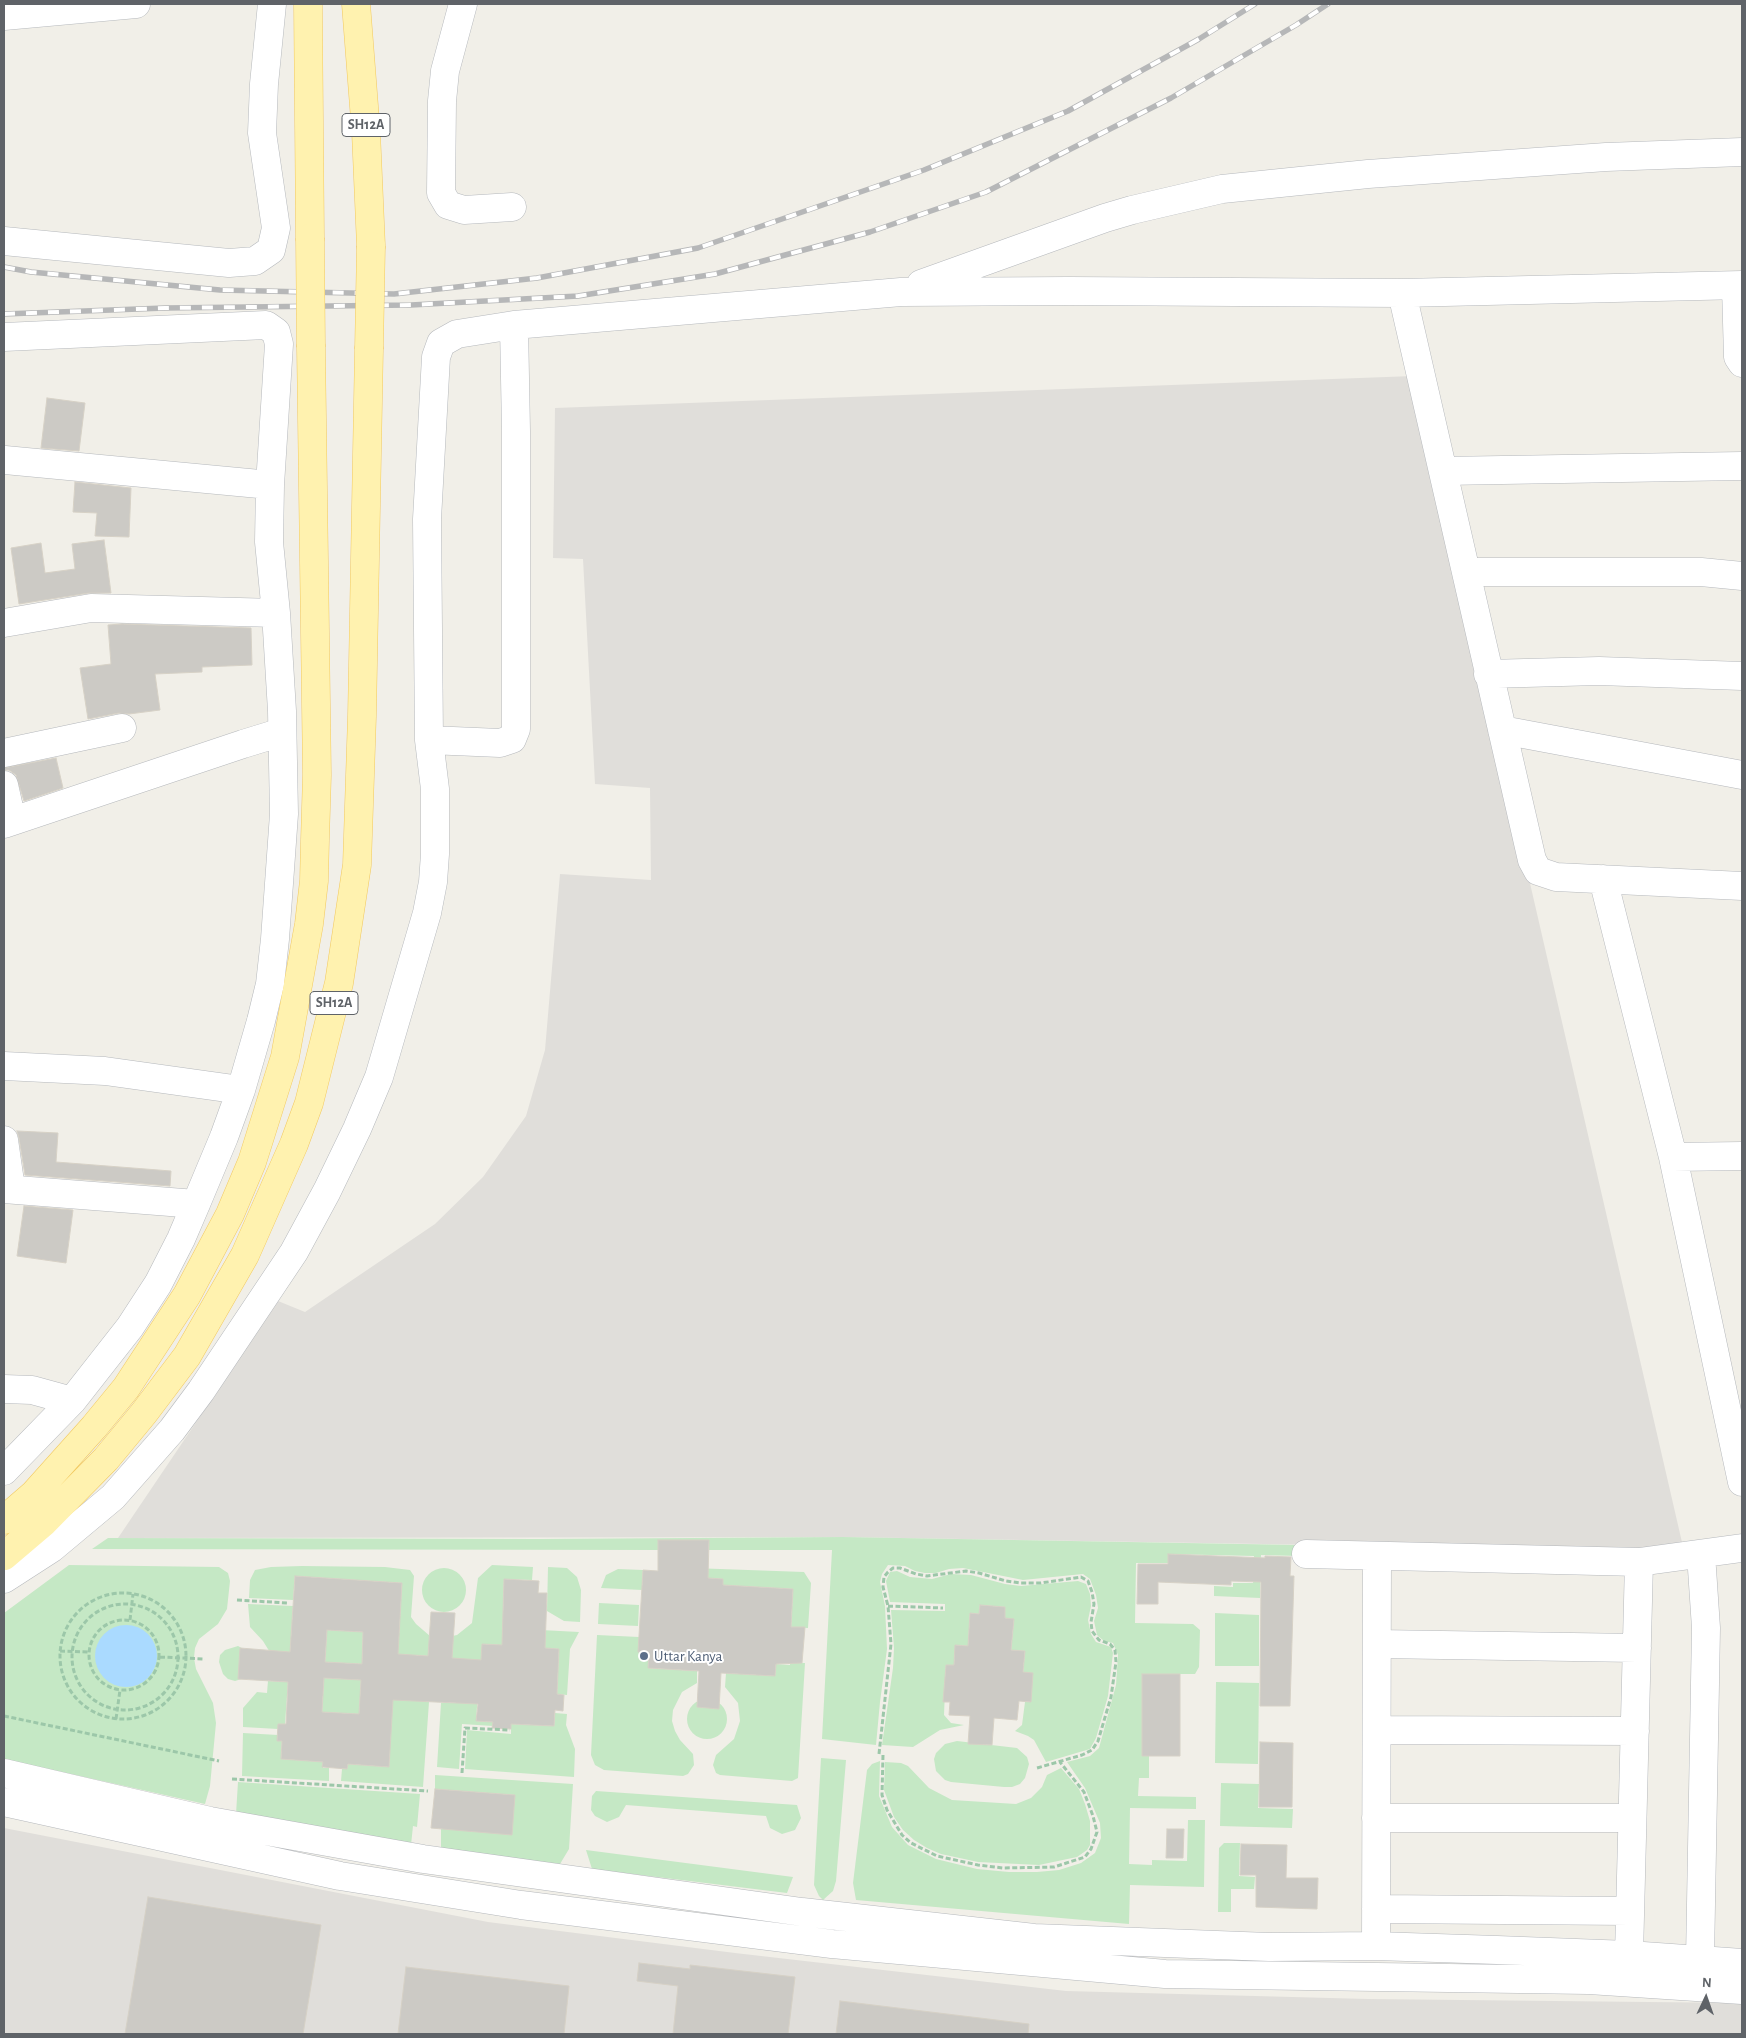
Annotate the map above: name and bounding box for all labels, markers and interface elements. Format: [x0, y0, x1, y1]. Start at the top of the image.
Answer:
road number: SH12A [342, 114, 390, 136]
road number: SH12A [310, 991, 358, 1014]
place label: Uttar Kanya [654, 1647, 722, 1665]
marker: Uttar Kanya [638, 1650, 650, 1662]
north arrow [1681, 1973, 1731, 2023]
text: N [1702, 1976, 1712, 1990]

